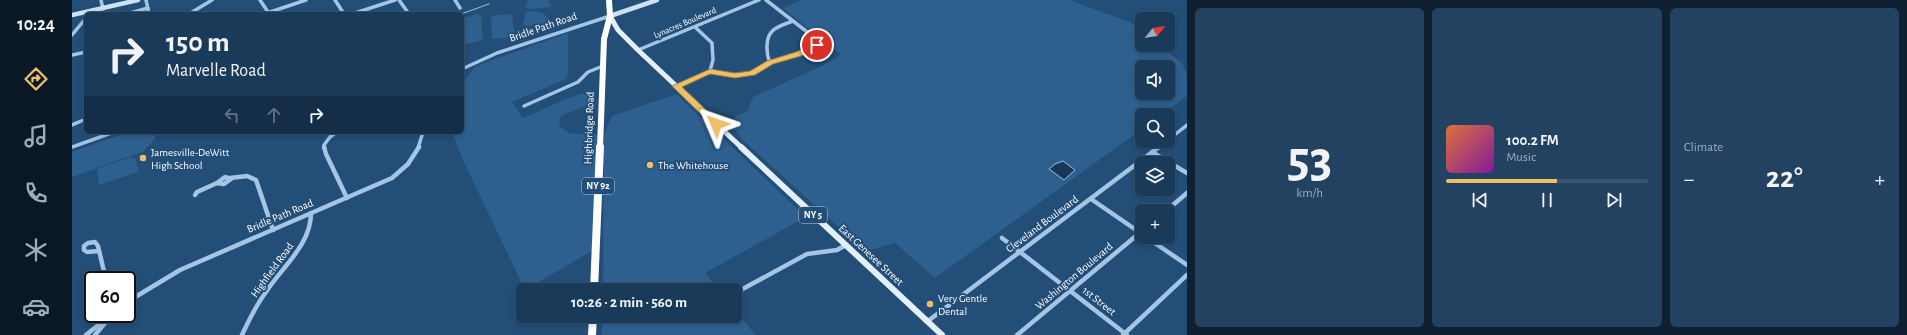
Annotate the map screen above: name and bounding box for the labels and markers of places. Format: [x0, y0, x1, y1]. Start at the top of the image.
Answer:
pin [800, 28, 834, 62]
place label: Jamesville-DeWitt High School [151, 147, 230, 171]
marker: Jamesville-DeWitt High School [138, 153, 148, 163]
marker: The Whitehouse [645, 160, 655, 170]
place label: The Whitehouse [658, 160, 728, 171]
place label: Very Gentle Dental [938, 293, 987, 317]
marker: Very Gentle Dental [925, 299, 935, 309]

